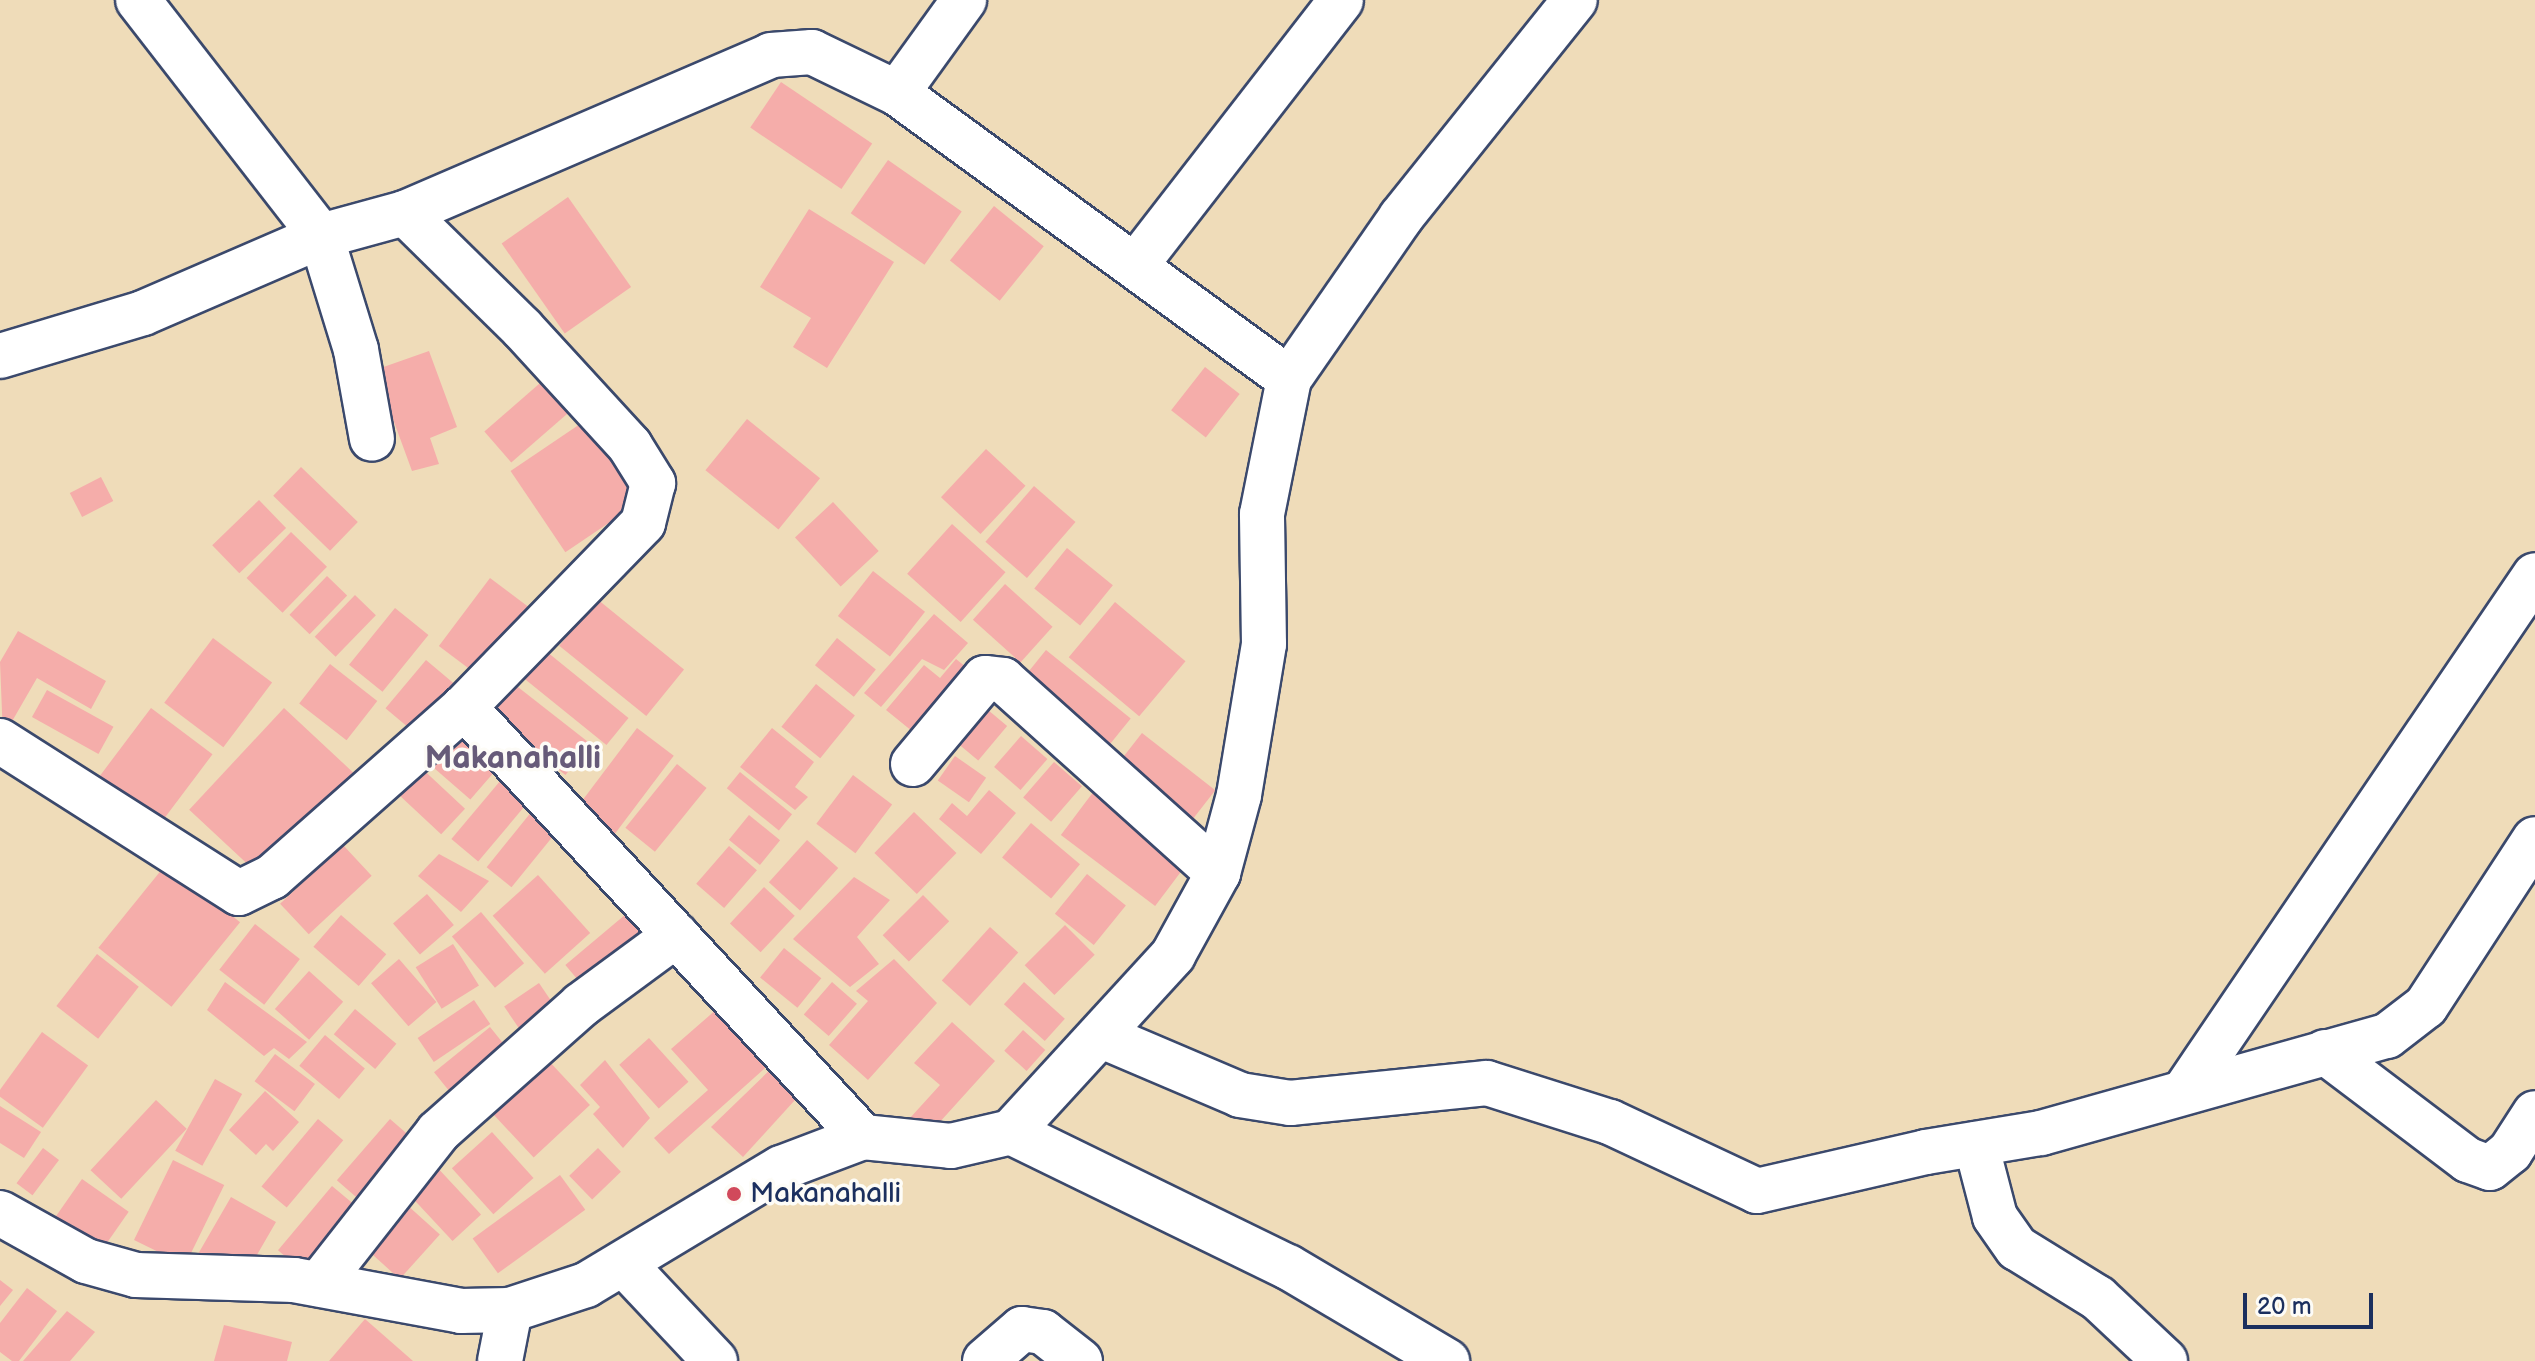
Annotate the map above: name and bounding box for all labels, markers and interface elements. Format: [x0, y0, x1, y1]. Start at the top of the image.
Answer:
district label: Makanahalli [425, 740, 601, 778]
place label: Makanahalli [750, 1177, 901, 1211]
marker: Makanahalli [725, 1185, 743, 1203]
scale bar [2247, 1277, 2377, 1327]
text: 20 m [2257, 1292, 2312, 1321]

